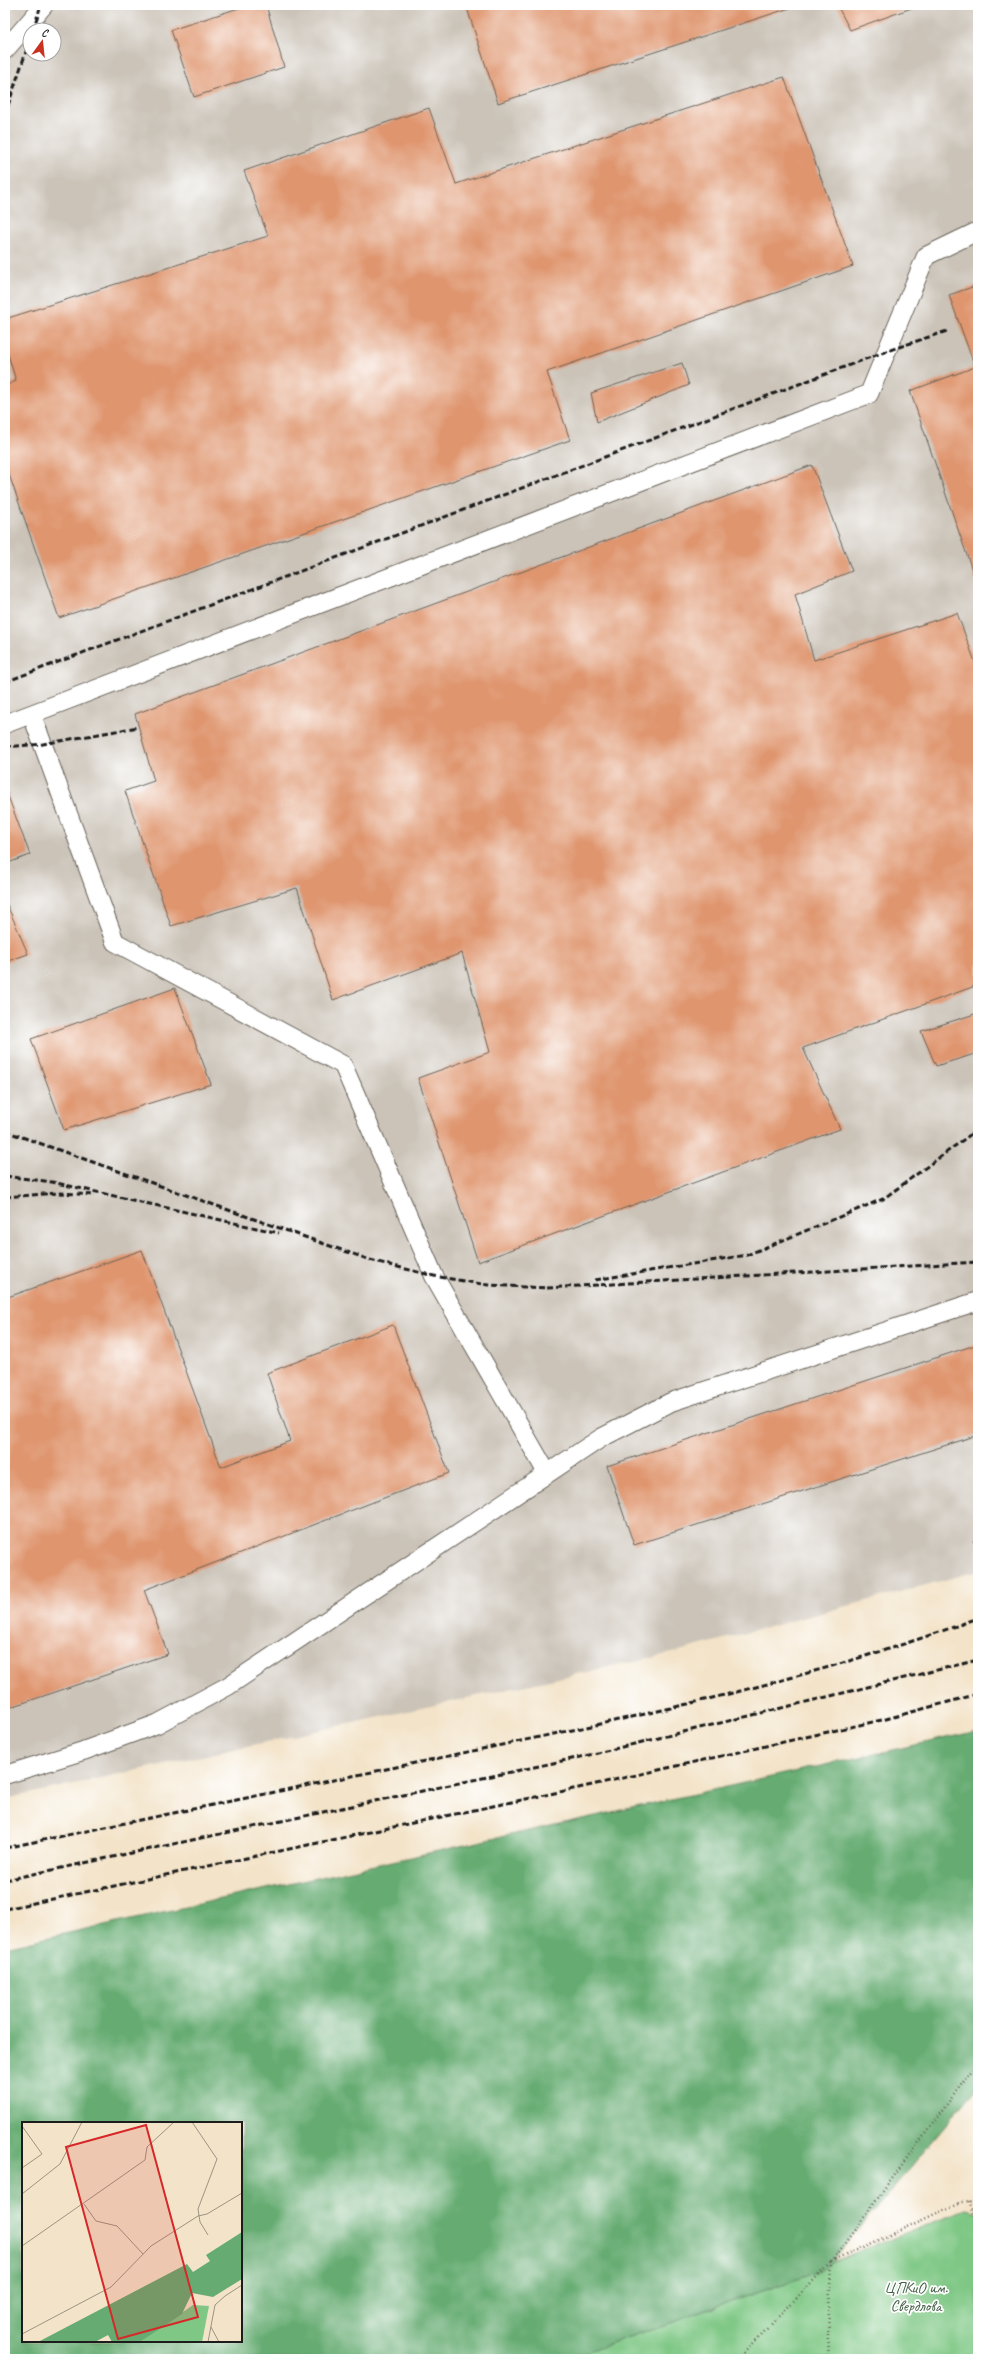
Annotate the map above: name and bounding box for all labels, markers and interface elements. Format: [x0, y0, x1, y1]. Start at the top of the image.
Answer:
north arrow [22, 22, 62, 62]
text: С [40, 25, 51, 40]
inset map [22, 2122, 242, 2342]
park label: ЦПКиО им. Свердлова [884, 2278, 948, 2316]

